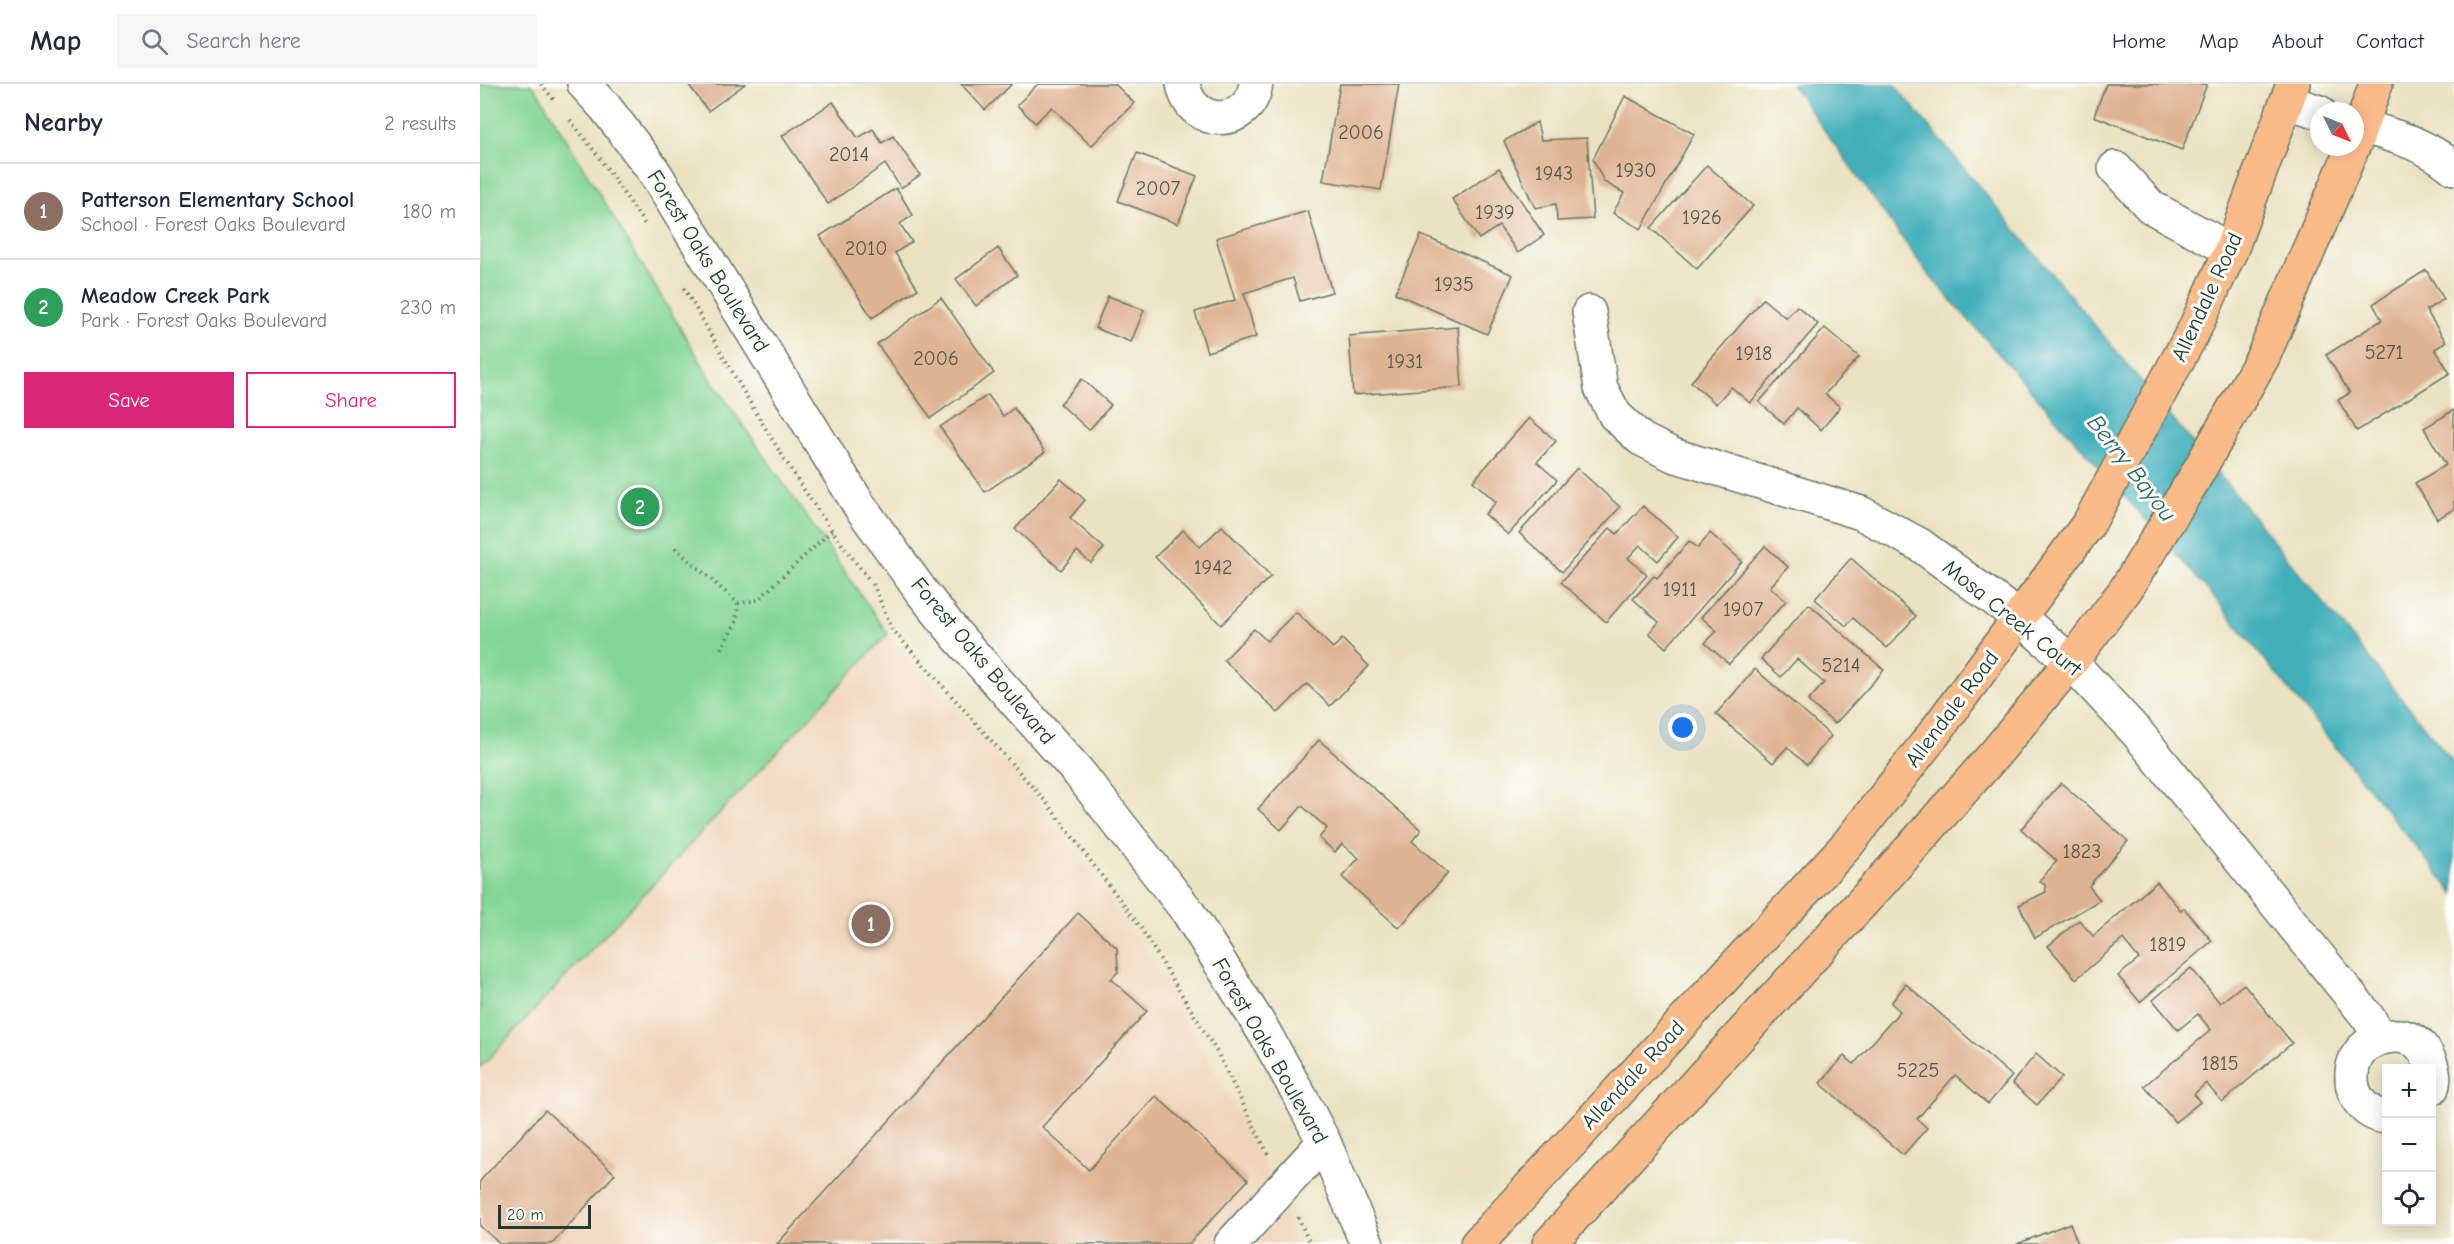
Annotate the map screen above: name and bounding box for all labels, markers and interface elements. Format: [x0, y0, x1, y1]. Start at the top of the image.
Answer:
search box [117, 14, 537, 68]
text: Map [30, 25, 81, 57]
icon: search [138, 25, 171, 58]
text: Search here [186, 28, 301, 54]
text: Home [2112, 29, 2166, 53]
text: Map [2199, 29, 2239, 53]
text: About [2272, 29, 2323, 53]
text: Contact [2356, 29, 2424, 53]
north arrow [2310, 102, 2364, 156]
text: Nearby [24, 108, 103, 138]
text: 2 results [384, 112, 456, 135]
house number: 2006 [1338, 121, 1384, 144]
house number: 2014 [829, 143, 869, 166]
house number: 1930 [1616, 159, 1656, 182]
house number: 1943 [1535, 162, 1573, 185]
street label: Forest Oaks Boulevard [641, 165, 775, 357]
house number: 2007 [1136, 177, 1181, 200]
text: Patterson Elementary School [81, 187, 354, 213]
text: 1 [40, 200, 47, 223]
text: 180 m [402, 200, 456, 223]
house number: 1939 [1475, 201, 1515, 224]
house number: 1926 [1682, 206, 1722, 229]
text: School · Forest Oaks Boulevard [81, 213, 346, 236]
street label: Allendale Road [2166, 228, 2248, 366]
house number: 2010 [845, 237, 887, 260]
house number: 1935 [1434, 273, 1474, 296]
text: Meadow Creek Park [81, 283, 270, 309]
text: 2 [39, 296, 48, 319]
text: 230 m [400, 296, 456, 319]
text: Park · Forest Oaks Boulevard [81, 309, 327, 332]
house number: 5271 [2365, 341, 2403, 364]
house number: 1918 [1736, 342, 1772, 365]
house number: 2006 [913, 347, 959, 370]
house number: 1931 [1387, 350, 1423, 373]
button: Save [24, 372, 234, 428]
button: Share [246, 372, 456, 428]
water label: Berry Bayou [2082, 409, 2182, 527]
pin: 2 [620, 484, 660, 530]
street label: Mosa Creek Court [1937, 554, 2087, 682]
house number: 1942 [1194, 556, 1232, 579]
street label: Forest Oaks Boulevard [906, 572, 1060, 750]
house number: 1911 [1663, 578, 1697, 601]
house number: 1907 [1723, 598, 1764, 621]
street label: Allendale Road [1900, 646, 2004, 772]
house number: 5214 [1822, 654, 1860, 677]
your location [1668, 713, 1697, 742]
house number: 1823 [2063, 840, 2101, 863]
pin: 1 [852, 902, 890, 946]
house number: 1819 [2150, 933, 2186, 956]
street label: Forest Oaks Boulevard [1206, 954, 1334, 1148]
street label: Allendale Road [1576, 1015, 1690, 1135]
house number: 1815 [2202, 1052, 2238, 1075]
house number: 5225 [1897, 1059, 1939, 1082]
map controls [2382, 1064, 2436, 1226]
button: + [2382, 1064, 2436, 1118]
button: − [2382, 1118, 2436, 1172]
button: locate [2382, 1172, 2436, 1226]
scale bar [498, 1202, 591, 1230]
text: 20 m [507, 1206, 544, 1224]

